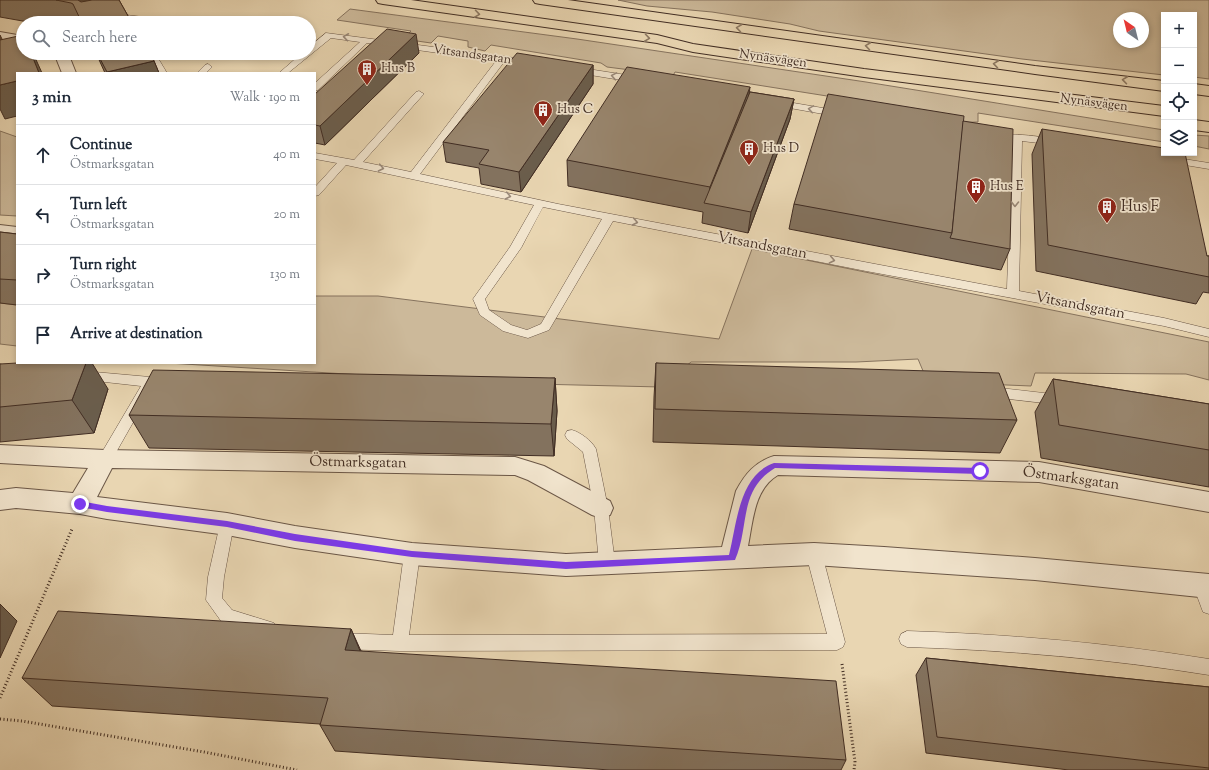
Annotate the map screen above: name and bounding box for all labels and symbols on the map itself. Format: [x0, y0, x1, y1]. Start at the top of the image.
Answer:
one-way arrow [474, 9, 480, 18]
north arrow [1113, 12, 1149, 48]
one-way arrow [736, 24, 742, 33]
one-way arrow [343, 33, 350, 42]
one-way arrow [644, 33, 650, 42]
street label: Vitsandsgatan [432, 41, 513, 69]
one-way arrow [865, 42, 871, 51]
street label: Nynäsvägen [738, 45, 808, 73]
building icon: Hus B [356, 58, 378, 86]
place label: Hus B [381, 60, 415, 78]
one-way arrow [993, 60, 999, 69]
one-way arrow [611, 72, 617, 81]
one-way arrow [1122, 76, 1128, 85]
street label: Nynäsvägen [1059, 90, 1129, 116]
building icon: Hus C [532, 99, 554, 127]
place label: Hus C [557, 101, 593, 119]
one-way arrow [808, 105, 814, 114]
building icon: Hus D [738, 138, 760, 166]
place label: Hus D [763, 140, 799, 158]
one-way arrow [378, 164, 384, 172]
building icon: Hus E [965, 176, 987, 204]
place label: Hus E [990, 178, 1024, 196]
one-way arrow [505, 191, 511, 199]
building icon: Hus F [1096, 196, 1118, 224]
place label: Hus F [1121, 197, 1160, 218]
one-way arrow [1011, 201, 1020, 207]
one-way arrow [632, 217, 638, 225]
street label: Vitsandsgatan [715, 227, 809, 265]
one-way arrow [828, 255, 835, 264]
street label: Vitsandsgatan [1033, 287, 1127, 325]
street label: Östmarksgatan [309, 451, 407, 474]
street label: Östmarksgatan [1021, 461, 1121, 496]
route start [971, 462, 989, 480]
route end [71, 495, 89, 513]

